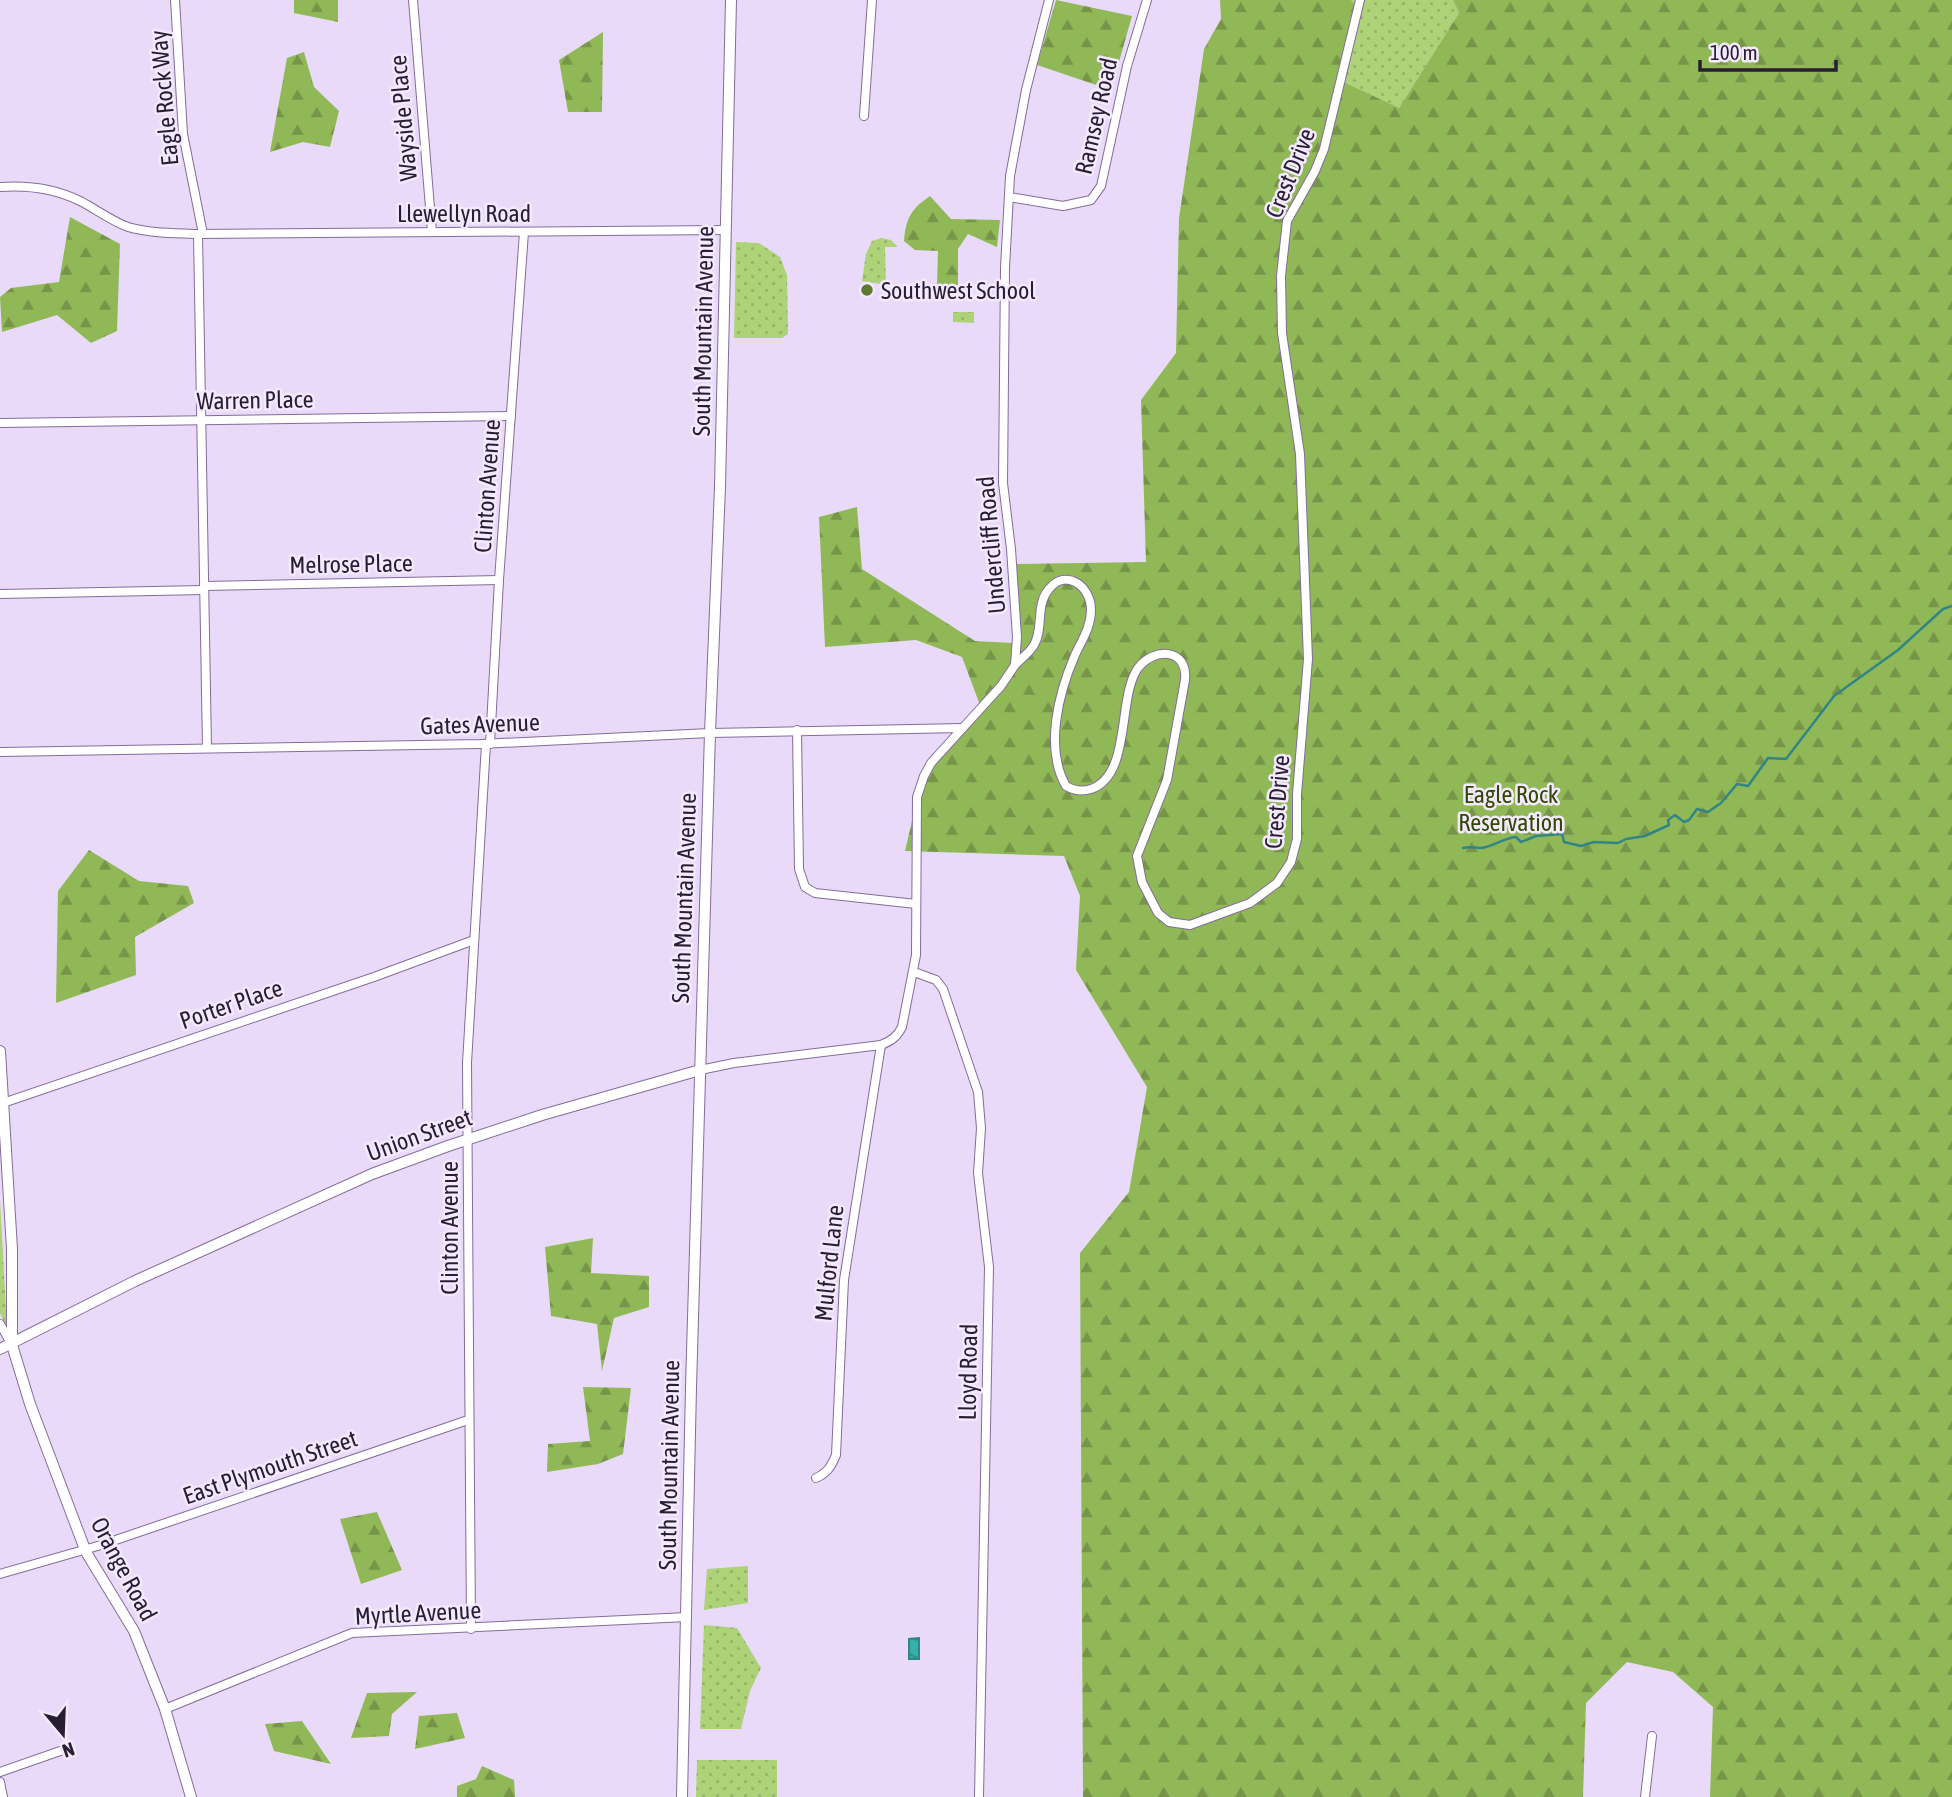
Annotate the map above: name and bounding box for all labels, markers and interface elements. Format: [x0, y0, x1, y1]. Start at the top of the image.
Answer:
scale bar [1700, 28, 1836, 72]
street label: Eagle Rock Way [145, 29, 183, 167]
text: 100 m [1710, 40, 1758, 64]
street label: Wayside Place [384, 54, 422, 182]
street label: Ramsey Road [1070, 55, 1122, 177]
street label: Crest Drive [1260, 124, 1320, 222]
street label: Llewellyn Road [397, 200, 531, 227]
street label: South Mountain Avenue [688, 226, 718, 436]
place label: Southwest School [881, 277, 1036, 304]
marker: Southwest School [859, 282, 875, 298]
street label: Warren Place [196, 385, 314, 415]
street label: Clinton Avenue [469, 418, 505, 554]
street label: Undercliff Road [972, 475, 1010, 615]
street label: Melrose Place [289, 549, 413, 579]
street label: Gates Avenue [420, 708, 540, 740]
street label: Crest Drive [1259, 754, 1295, 850]
park label: Eagle Rock Reservation [1458, 781, 1564, 836]
street label: South Mountain Avenue [667, 792, 701, 1004]
street label: Porter Place [176, 974, 286, 1034]
street label: Union Street [363, 1103, 475, 1167]
street label: Clinton Avenue [436, 1161, 463, 1295]
street label: Mulford Lane [809, 1204, 849, 1322]
street label: Lloyd Road [954, 1323, 982, 1421]
street label: South Mountain Avenue [654, 1360, 684, 1570]
street label: East Plymouth Street [179, 1425, 361, 1509]
street label: Orange Road [85, 1513, 163, 1625]
street label: Myrtle Avenue [354, 1596, 482, 1630]
north arrow [28, 1699, 98, 1769]
text: N [60, 1738, 77, 1762]

